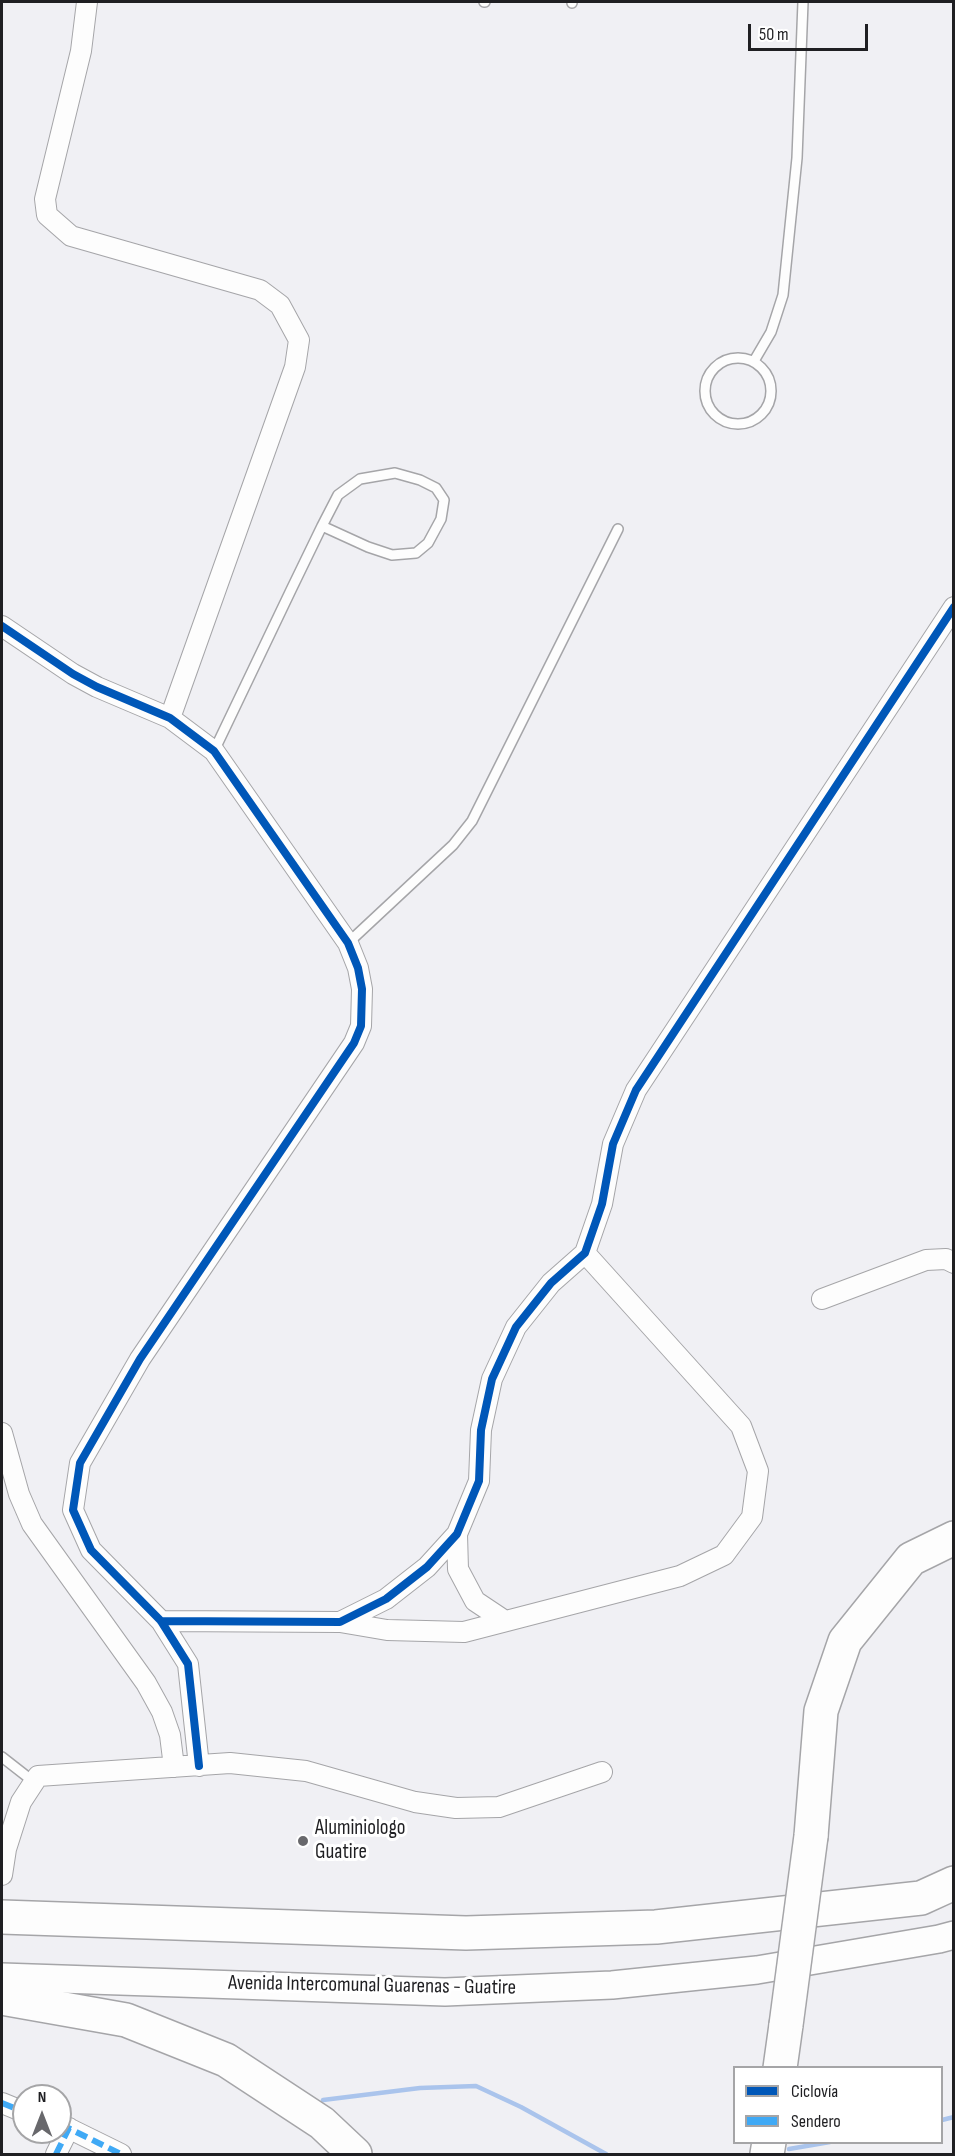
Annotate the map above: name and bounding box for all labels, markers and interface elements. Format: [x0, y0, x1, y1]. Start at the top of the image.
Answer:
scale bar [751, 12, 871, 50]
text: 50 m [759, 24, 789, 45]
place label: Aluminiologo Guatire [315, 1816, 406, 1866]
marker: Aluminiologo Guatire [296, 1834, 310, 1848]
street label: Avenida Intercomunal Guarenas - Guatire [228, 1971, 516, 2001]
legend [733, 2066, 943, 2144]
text: Ciclovía [791, 2081, 838, 2102]
north arrow [12, 2084, 72, 2144]
text: N [38, 2088, 46, 2107]
text: Sendero [791, 2111, 841, 2132]

